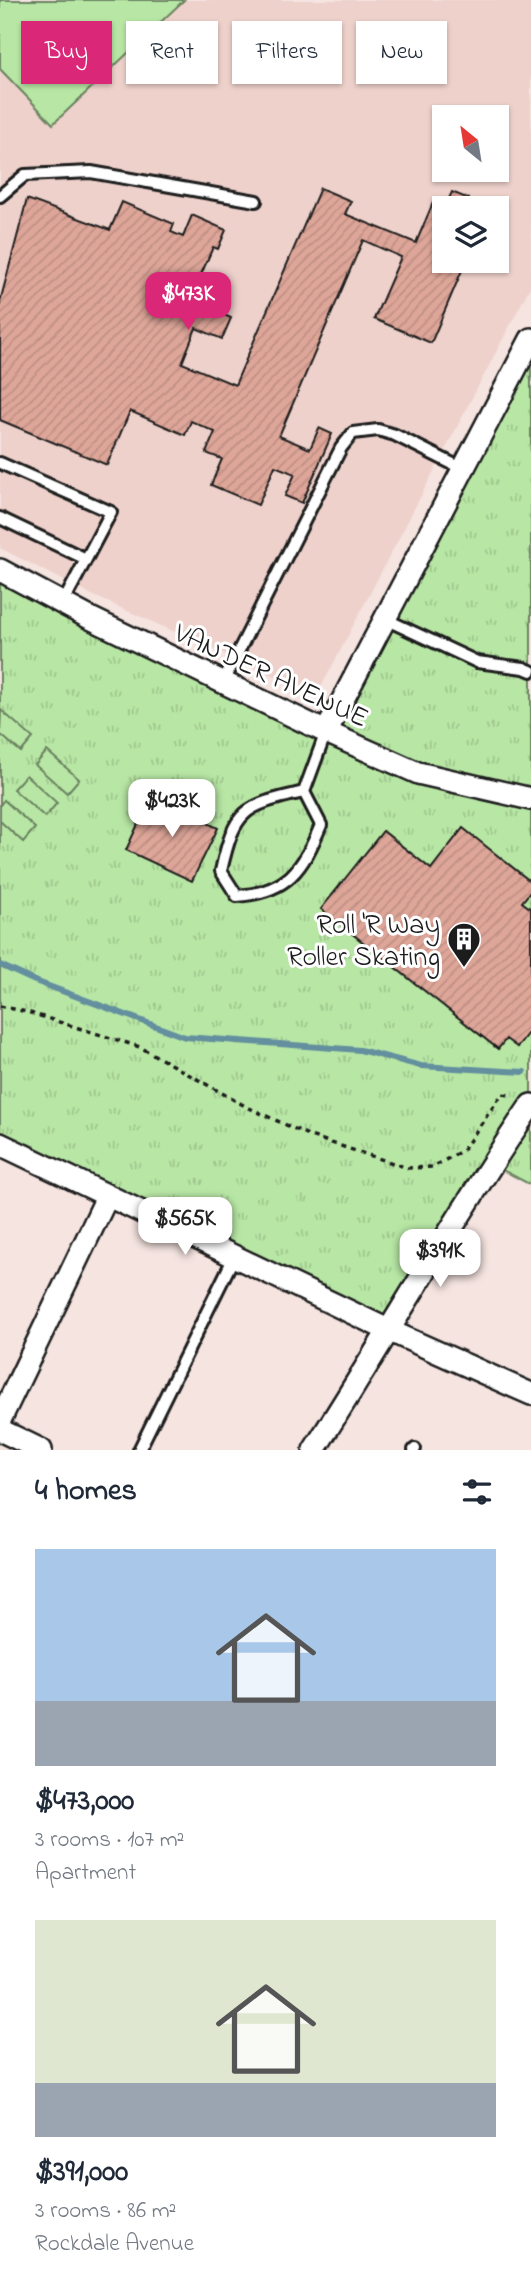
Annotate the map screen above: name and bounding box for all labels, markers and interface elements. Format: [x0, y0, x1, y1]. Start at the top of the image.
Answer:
chip: Buy [21, 21, 112, 84]
chip: Rent [126, 21, 218, 84]
chip: Filters [232, 21, 342, 84]
chip: New [356, 21, 447, 84]
north arrow [432, 105, 509, 182]
map controls [432, 105, 509, 273]
button: layers [432, 196, 509, 273]
pin: $473K [139, 272, 237, 332]
text: $473K [161, 278, 215, 311]
street label: VANDER AVENUE [166, 614, 374, 740]
pin: $423K [123, 780, 221, 839]
text: $423K [144, 785, 200, 818]
place label: Roll 'R Way Roller Skating [287, 906, 440, 979]
building icon: Roll 'R Way Roller Skating [445, 920, 483, 969]
pin: $565K [136, 1198, 234, 1257]
text: $565K [154, 1203, 216, 1236]
pin: $391K [391, 1230, 489, 1289]
text: $391K [416, 1235, 464, 1268]
text: 4 homes [35, 1470, 137, 1514]
icon: filters [458, 1473, 496, 1511]
icon: home [203, 1595, 329, 1721]
text: $473,000 [35, 1780, 134, 1824]
text: 3 rooms · 107 m² [35, 1824, 184, 1857]
text: Apartment [35, 1857, 136, 1890]
icon: home [203, 1966, 329, 2092]
text: $391,000 [35, 2151, 128, 2195]
text: 3 rooms · 86 m² [35, 2195, 176, 2228]
text: Rockdale Avenue [35, 2228, 194, 2261]

